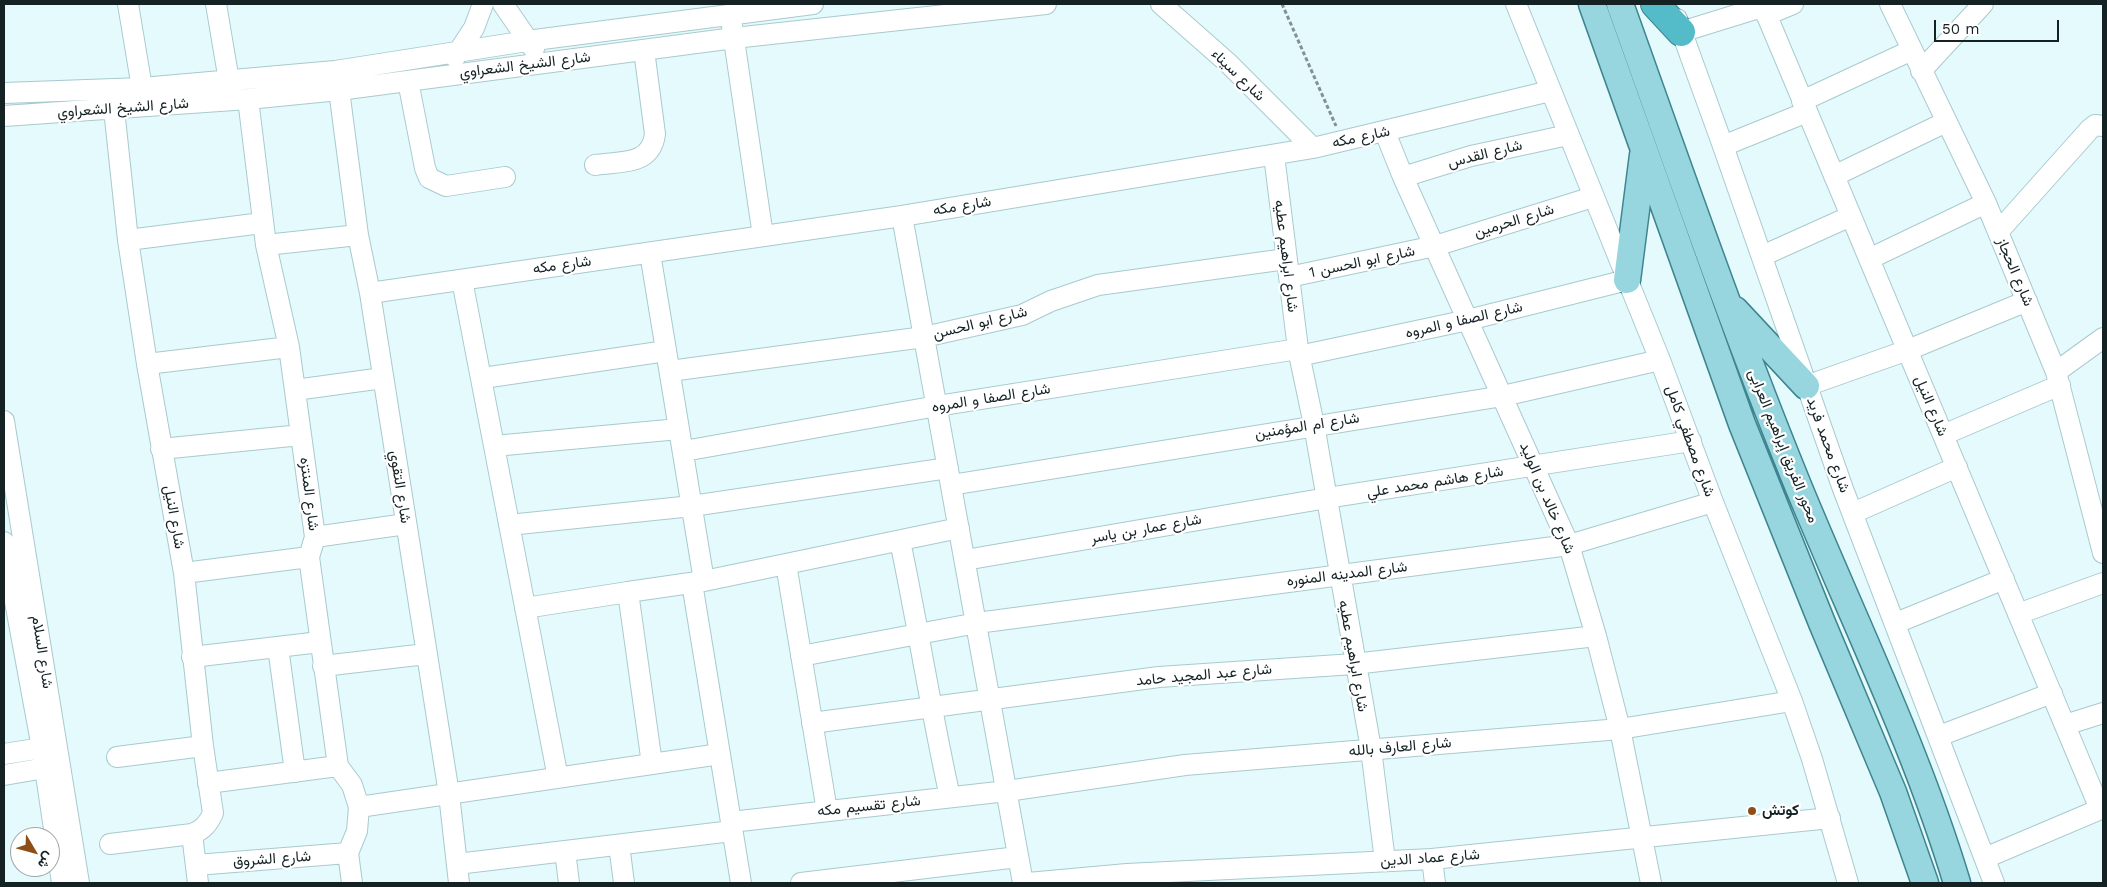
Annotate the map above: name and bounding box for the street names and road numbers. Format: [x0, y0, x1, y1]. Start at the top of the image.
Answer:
street label: شارع سيناء [1207, 45, 1269, 105]
street label: شارع الشيخ الشعراوي [458, 48, 592, 82]
street label: شارع الشيخ الشعراوي [57, 94, 189, 122]
street label: شارع مكه [1330, 122, 1392, 152]
street label: شارع القدس [1446, 136, 1524, 172]
street label: شارع مكه [932, 193, 992, 219]
street label: شارع ابراهيم عطيه [1270, 199, 1302, 313]
street label: شارع الحرمين [1472, 200, 1556, 242]
street label: شارع الحجاز [1993, 235, 2037, 309]
street label: شارع ابو الحسن 1 [1308, 242, 1416, 282]
street label: شارع مكه [532, 252, 592, 278]
street label: شارع الصفا و المروه [1404, 298, 1524, 342]
street label: شارع ابو الحسن [931, 303, 1029, 343]
street label: محور الفريق إبراهيم العرابى [1744, 366, 1822, 526]
street label: شارع النيل [1910, 373, 1952, 439]
street label: شارع الصفا و المروه [930, 380, 1052, 416]
street label: شارع مصطفي كامل [1661, 383, 1719, 499]
street label: شارع محمد فريد [1802, 395, 1854, 495]
street label: شارع ام المؤمنين [1253, 409, 1361, 443]
street label: شارع خالد بن الوليد [1515, 440, 1579, 556]
street label: شارع التقوي [385, 449, 415, 525]
street label: شارع المنتزه [296, 456, 322, 532]
street label: شارع هاشم محمد علي [1365, 462, 1505, 502]
street label: شارع النيل [160, 484, 188, 550]
street label: شارع عمار بن ياسر [1089, 510, 1203, 548]
street label: شارع المدينه المنوره [1286, 558, 1408, 590]
street label: شارع ابراهيم عطيه [1334, 599, 1372, 713]
street label: شارع السلام [27, 614, 57, 690]
street label: شارع عبد المجيد حامد [1135, 660, 1273, 690]
street label: شارع العارف بالله [1348, 734, 1452, 760]
street label: شارع تقسيم مكه [816, 792, 922, 820]
street label: شارع عماد الدين [1380, 846, 1480, 870]
street label: شارع الشروق [232, 847, 312, 871]

